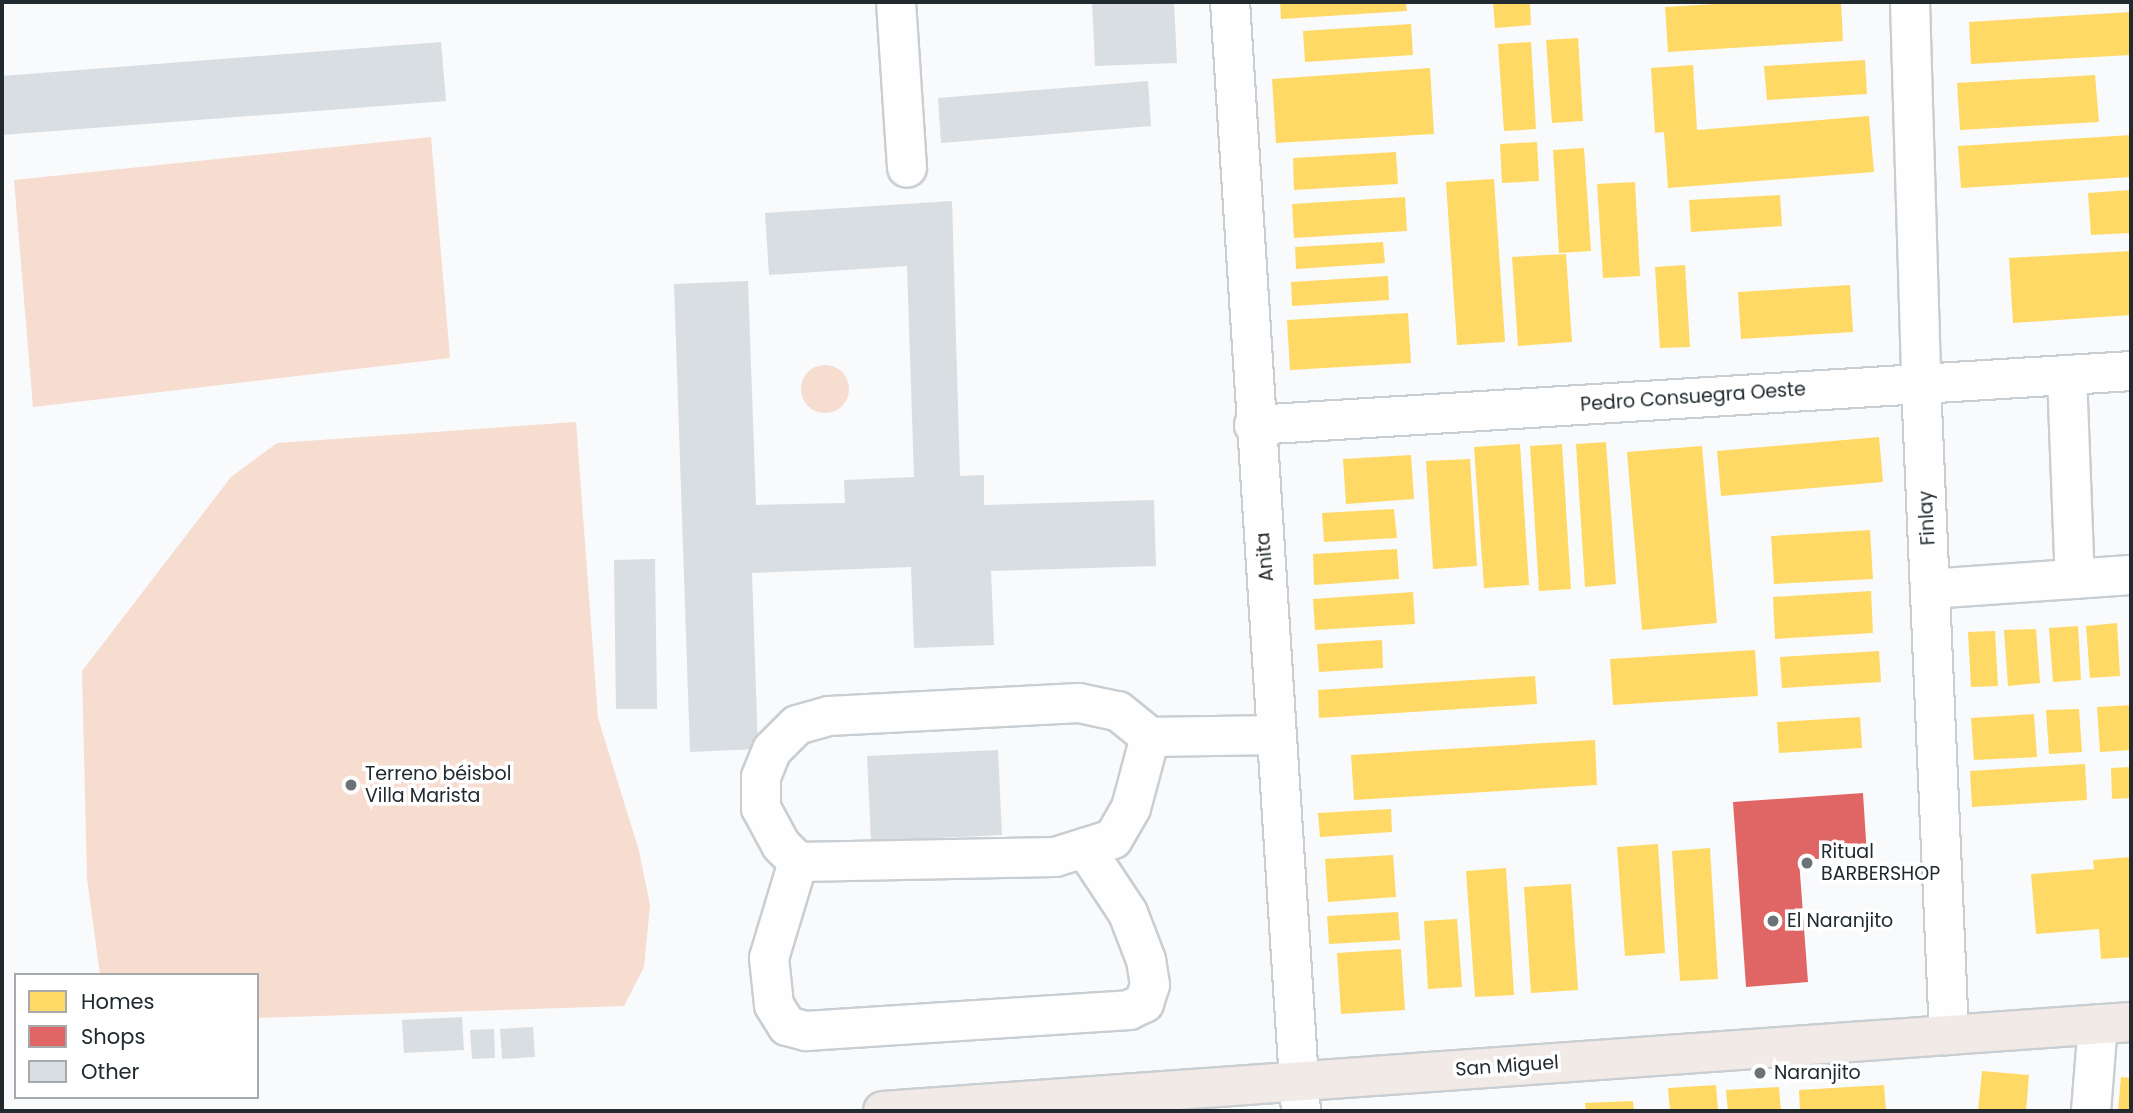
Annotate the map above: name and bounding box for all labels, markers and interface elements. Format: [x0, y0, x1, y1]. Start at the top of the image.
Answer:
street label: Pedro Consuegra Oeste [1579, 378, 1807, 416]
street label: Finlay [1914, 490, 1940, 546]
street label: Anita [1251, 531, 1279, 583]
place label: Terreno béisbol Villa Marista [365, 763, 511, 807]
marker: Terreno béisbol Villa Marista [343, 777, 359, 793]
place label: Ritual BARBERSHOP [1821, 841, 1940, 885]
marker: Ritual BARBERSHOP [1799, 855, 1815, 871]
place label: El Naranjito [1787, 910, 1893, 932]
marker: El Naranjito [1765, 913, 1781, 929]
legend [14, 973, 259, 1099]
text: Homes [81, 987, 155, 1016]
text: Shops [81, 1022, 145, 1051]
street label: San Miguel [1454, 1051, 1560, 1081]
text: Other [81, 1057, 139, 1086]
place label: Naranjito [1774, 1062, 1861, 1084]
marker: Naranjito [1752, 1065, 1768, 1081]

